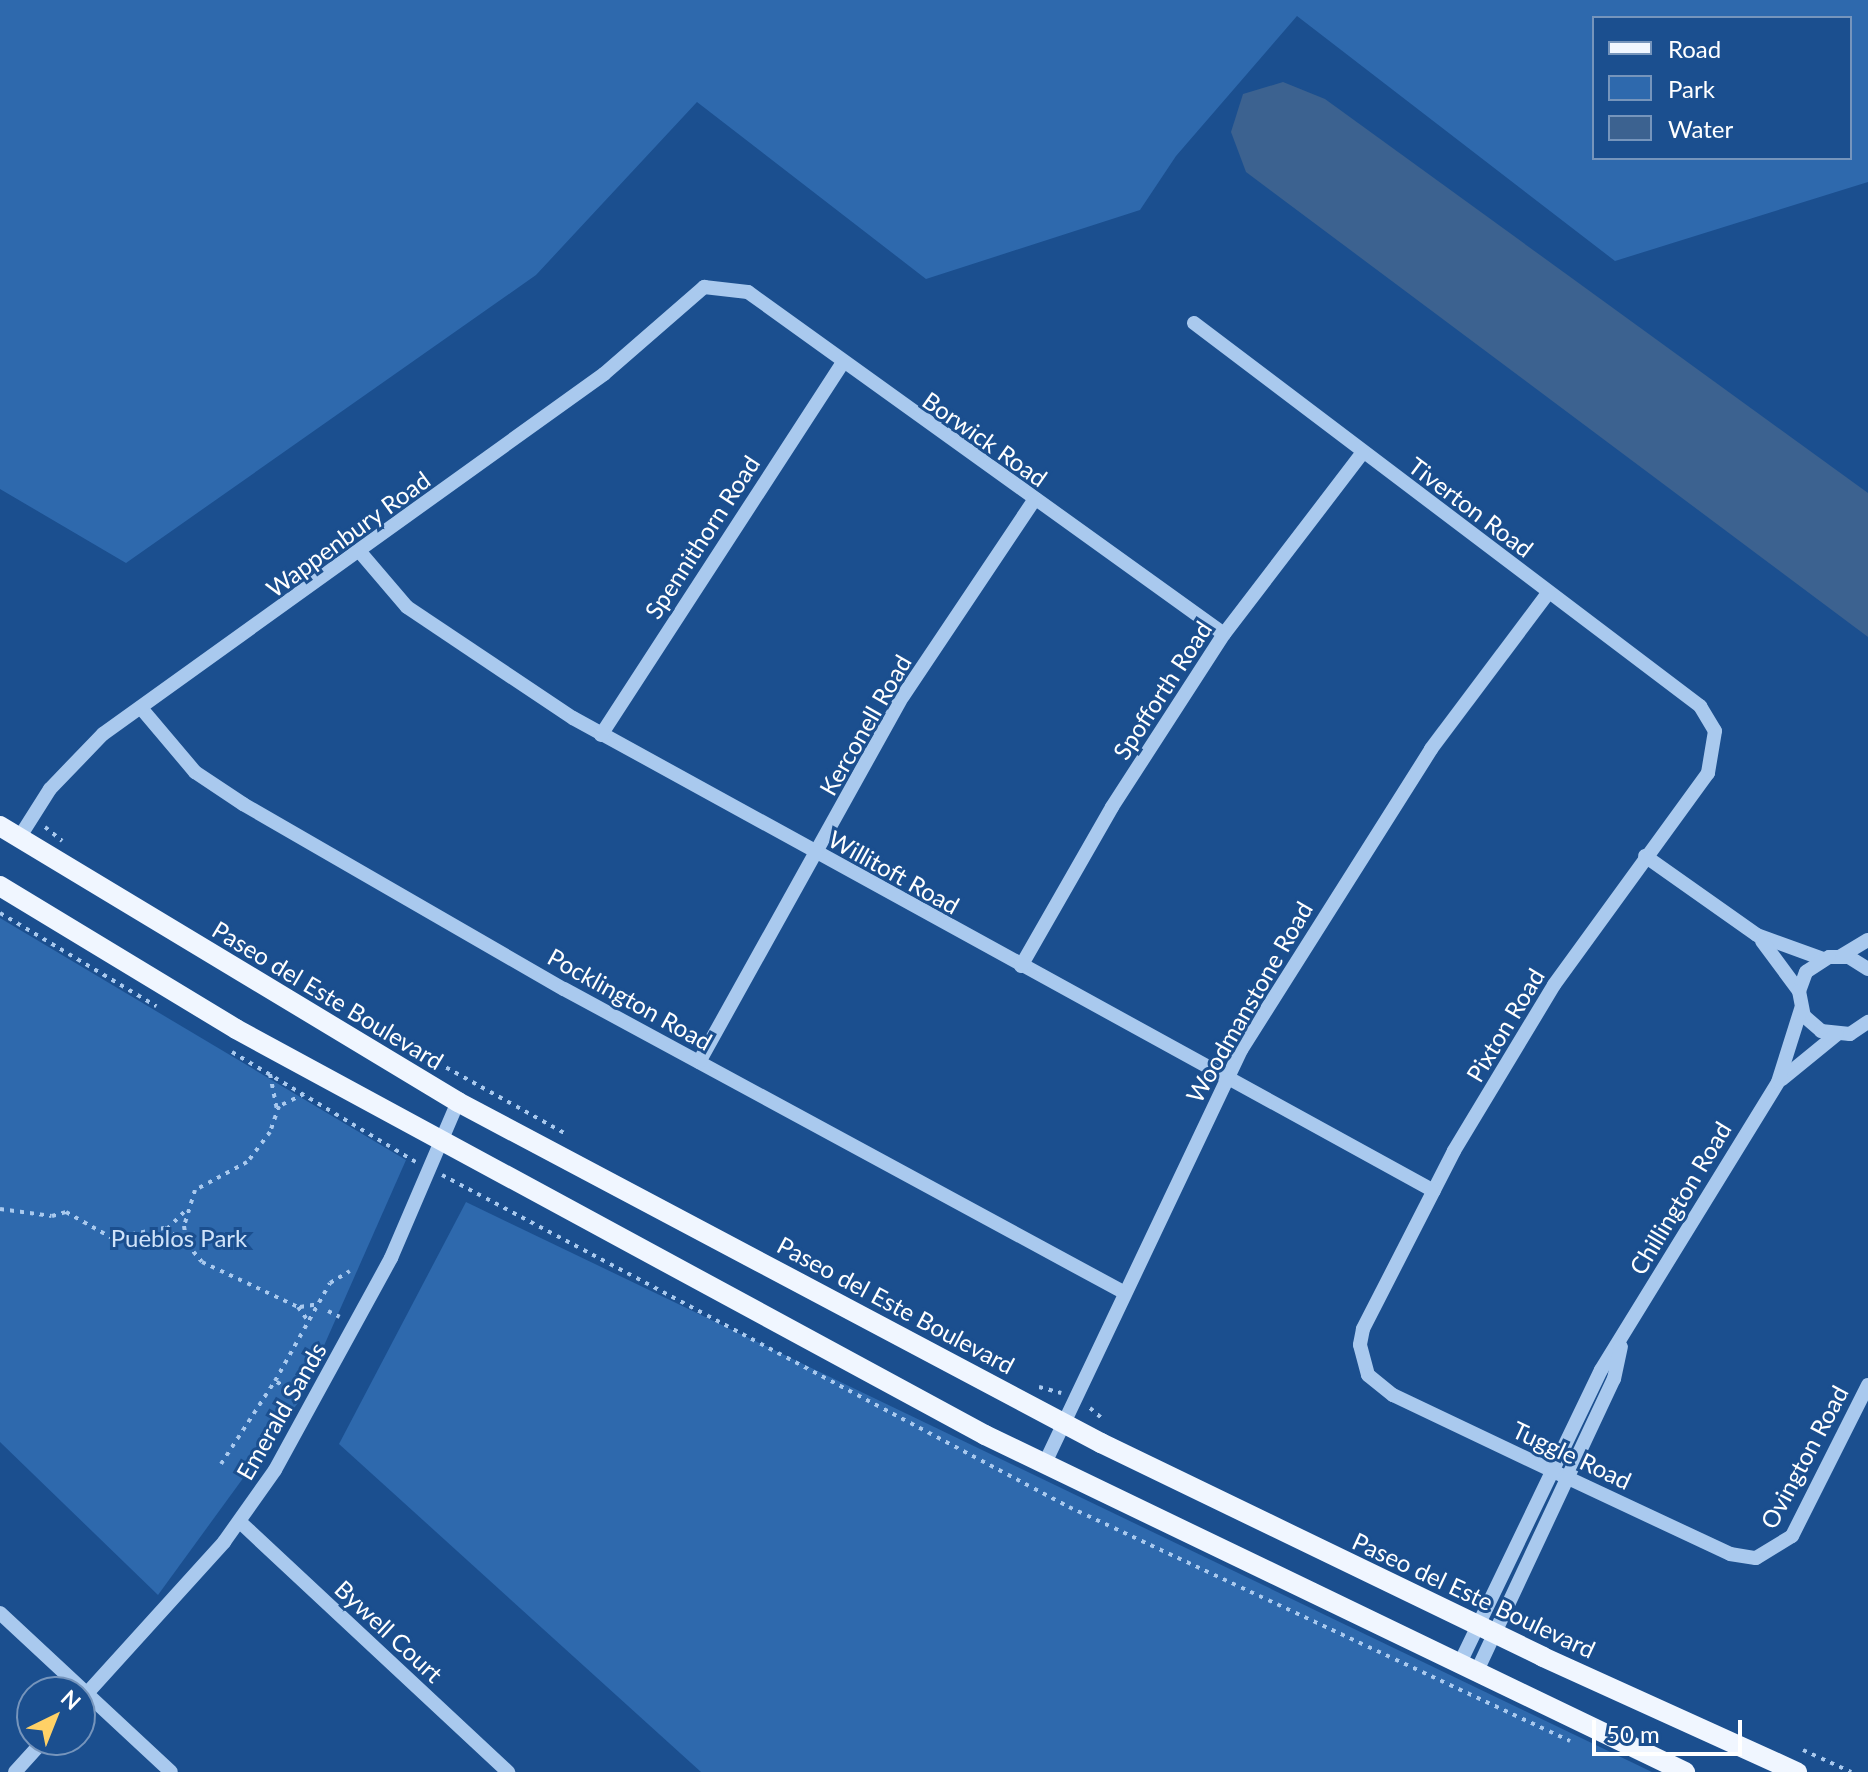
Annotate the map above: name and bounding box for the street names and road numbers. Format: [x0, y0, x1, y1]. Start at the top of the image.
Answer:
street label: Borwick Road [917, 386, 1053, 492]
street label: Spennithorn Road [639, 450, 765, 624]
street label: Tiverton Road [1403, 451, 1539, 563]
street label: Wappenbury Road [260, 465, 436, 603]
street label: Spofforth Road [1107, 616, 1217, 764]
street label: Kerconell Road [813, 650, 917, 800]
street label: Willitoft Road [823, 824, 965, 920]
street label: Woodmanstone Road [1180, 896, 1318, 1108]
street label: Paseo del Este Boulevard [207, 915, 449, 1075]
street label: Pocklington Road [543, 942, 717, 1056]
street label: Pixton Road [1460, 963, 1550, 1087]
street label: Chillington Road [1623, 1116, 1737, 1280]
street label: Paseo del Este Boulevard [773, 1230, 1019, 1380]
street label: Emerald Sands [230, 1337, 332, 1485]
street label: Ovington Road [1754, 1380, 1854, 1534]
street label: Tuggle Road [1508, 1415, 1636, 1495]
street label: Paseo del Este Boulevard [1348, 1526, 1600, 1664]
street label: Bywell Court [329, 1574, 449, 1688]

